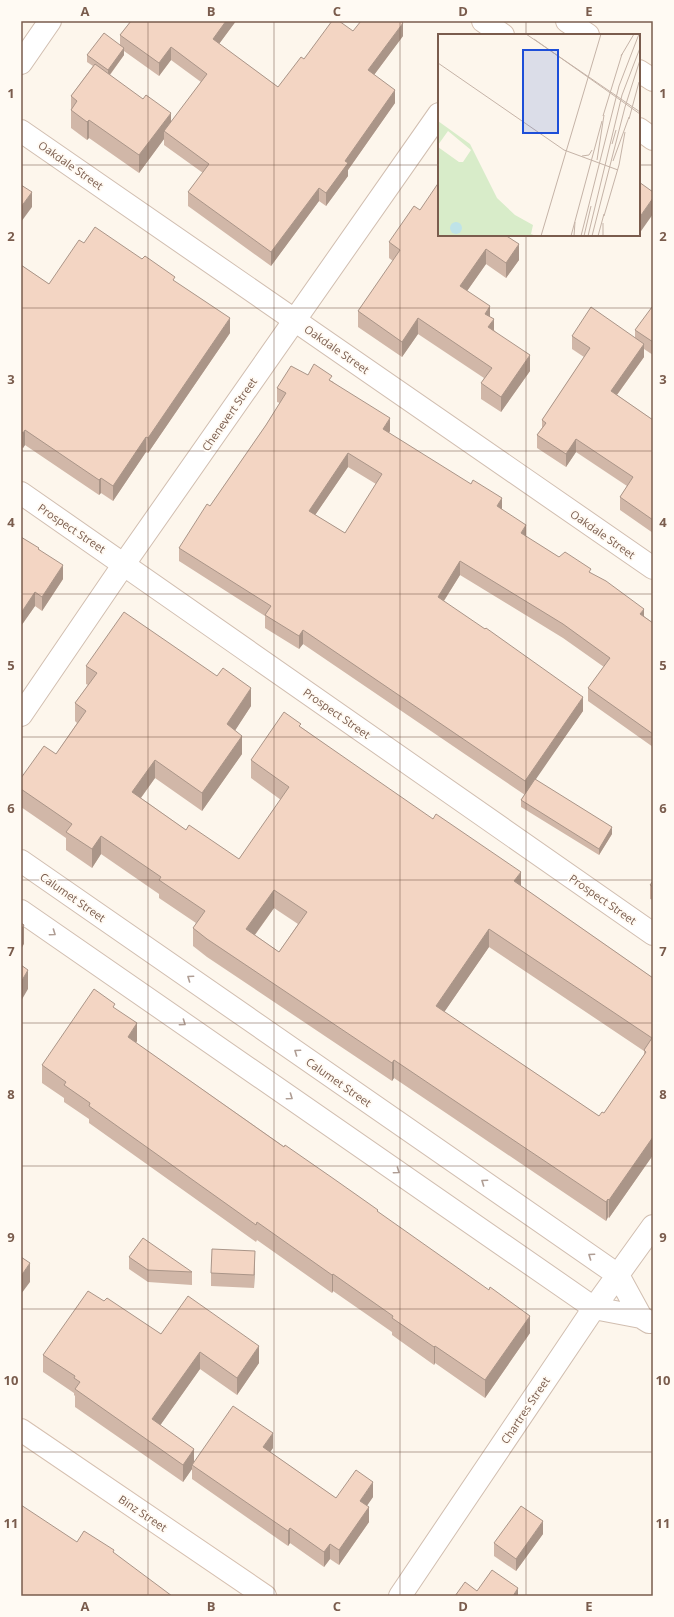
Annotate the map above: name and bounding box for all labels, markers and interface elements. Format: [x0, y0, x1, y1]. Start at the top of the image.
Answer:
text: A [81, 2, 90, 20]
text: B [207, 2, 216, 20]
text: C [333, 2, 341, 20]
text: D [458, 2, 468, 20]
text: E [585, 2, 593, 20]
inset map [438, 34, 640, 236]
text: 1 [7, 84, 15, 102]
text: 1 [659, 84, 667, 102]
street label: Oakdale Street [36, 137, 106, 193]
text: 2 [7, 227, 15, 245]
text: 2 [659, 227, 667, 245]
street label: Oakdale Street [302, 321, 372, 377]
text: 3 [7, 370, 15, 388]
text: 3 [659, 370, 667, 388]
street label: Chenevert Street [198, 374, 260, 454]
street label: Prospect Street [35, 500, 109, 556]
street label: Oakdale Street [568, 506, 638, 562]
text: 4 [7, 513, 15, 531]
text: 4 [659, 513, 667, 531]
text: 5 [7, 656, 15, 674]
text: 5 [659, 656, 667, 674]
street label: Prospect Street [300, 684, 374, 742]
text: 6 [7, 799, 15, 817]
text: 6 [659, 799, 667, 817]
street label: Calumet Street [37, 869, 109, 925]
street label: Prospect Street [566, 870, 640, 928]
one-way arrow [49, 928, 56, 936]
text: 7 [7, 942, 15, 960]
text: 7 [659, 942, 667, 960]
one-way arrow [187, 975, 194, 983]
one-way arrow [179, 1018, 186, 1026]
one-way arrow [294, 1049, 301, 1057]
street label: Calumet Street [303, 1054, 375, 1110]
text: 8 [7, 1085, 15, 1103]
text: 8 [659, 1085, 667, 1103]
one-way arrow [286, 1092, 293, 1100]
one-way arrow [392, 1166, 399, 1173]
one-way arrow [482, 1180, 489, 1187]
text: 9 [7, 1228, 15, 1246]
text: 9 [659, 1228, 667, 1246]
one-way arrow [588, 1253, 595, 1261]
text: 10 [4, 1371, 18, 1389]
text: 10 [656, 1371, 670, 1389]
street label: Chartres Street [497, 1374, 553, 1446]
street label: Binz Street [116, 1491, 170, 1535]
text: 11 [4, 1514, 18, 1532]
text: 11 [656, 1514, 670, 1532]
text: A [81, 1597, 90, 1615]
text: B [207, 1597, 216, 1615]
text: C [333, 1597, 341, 1615]
text: D [458, 1597, 468, 1615]
text: E [585, 1597, 593, 1615]

